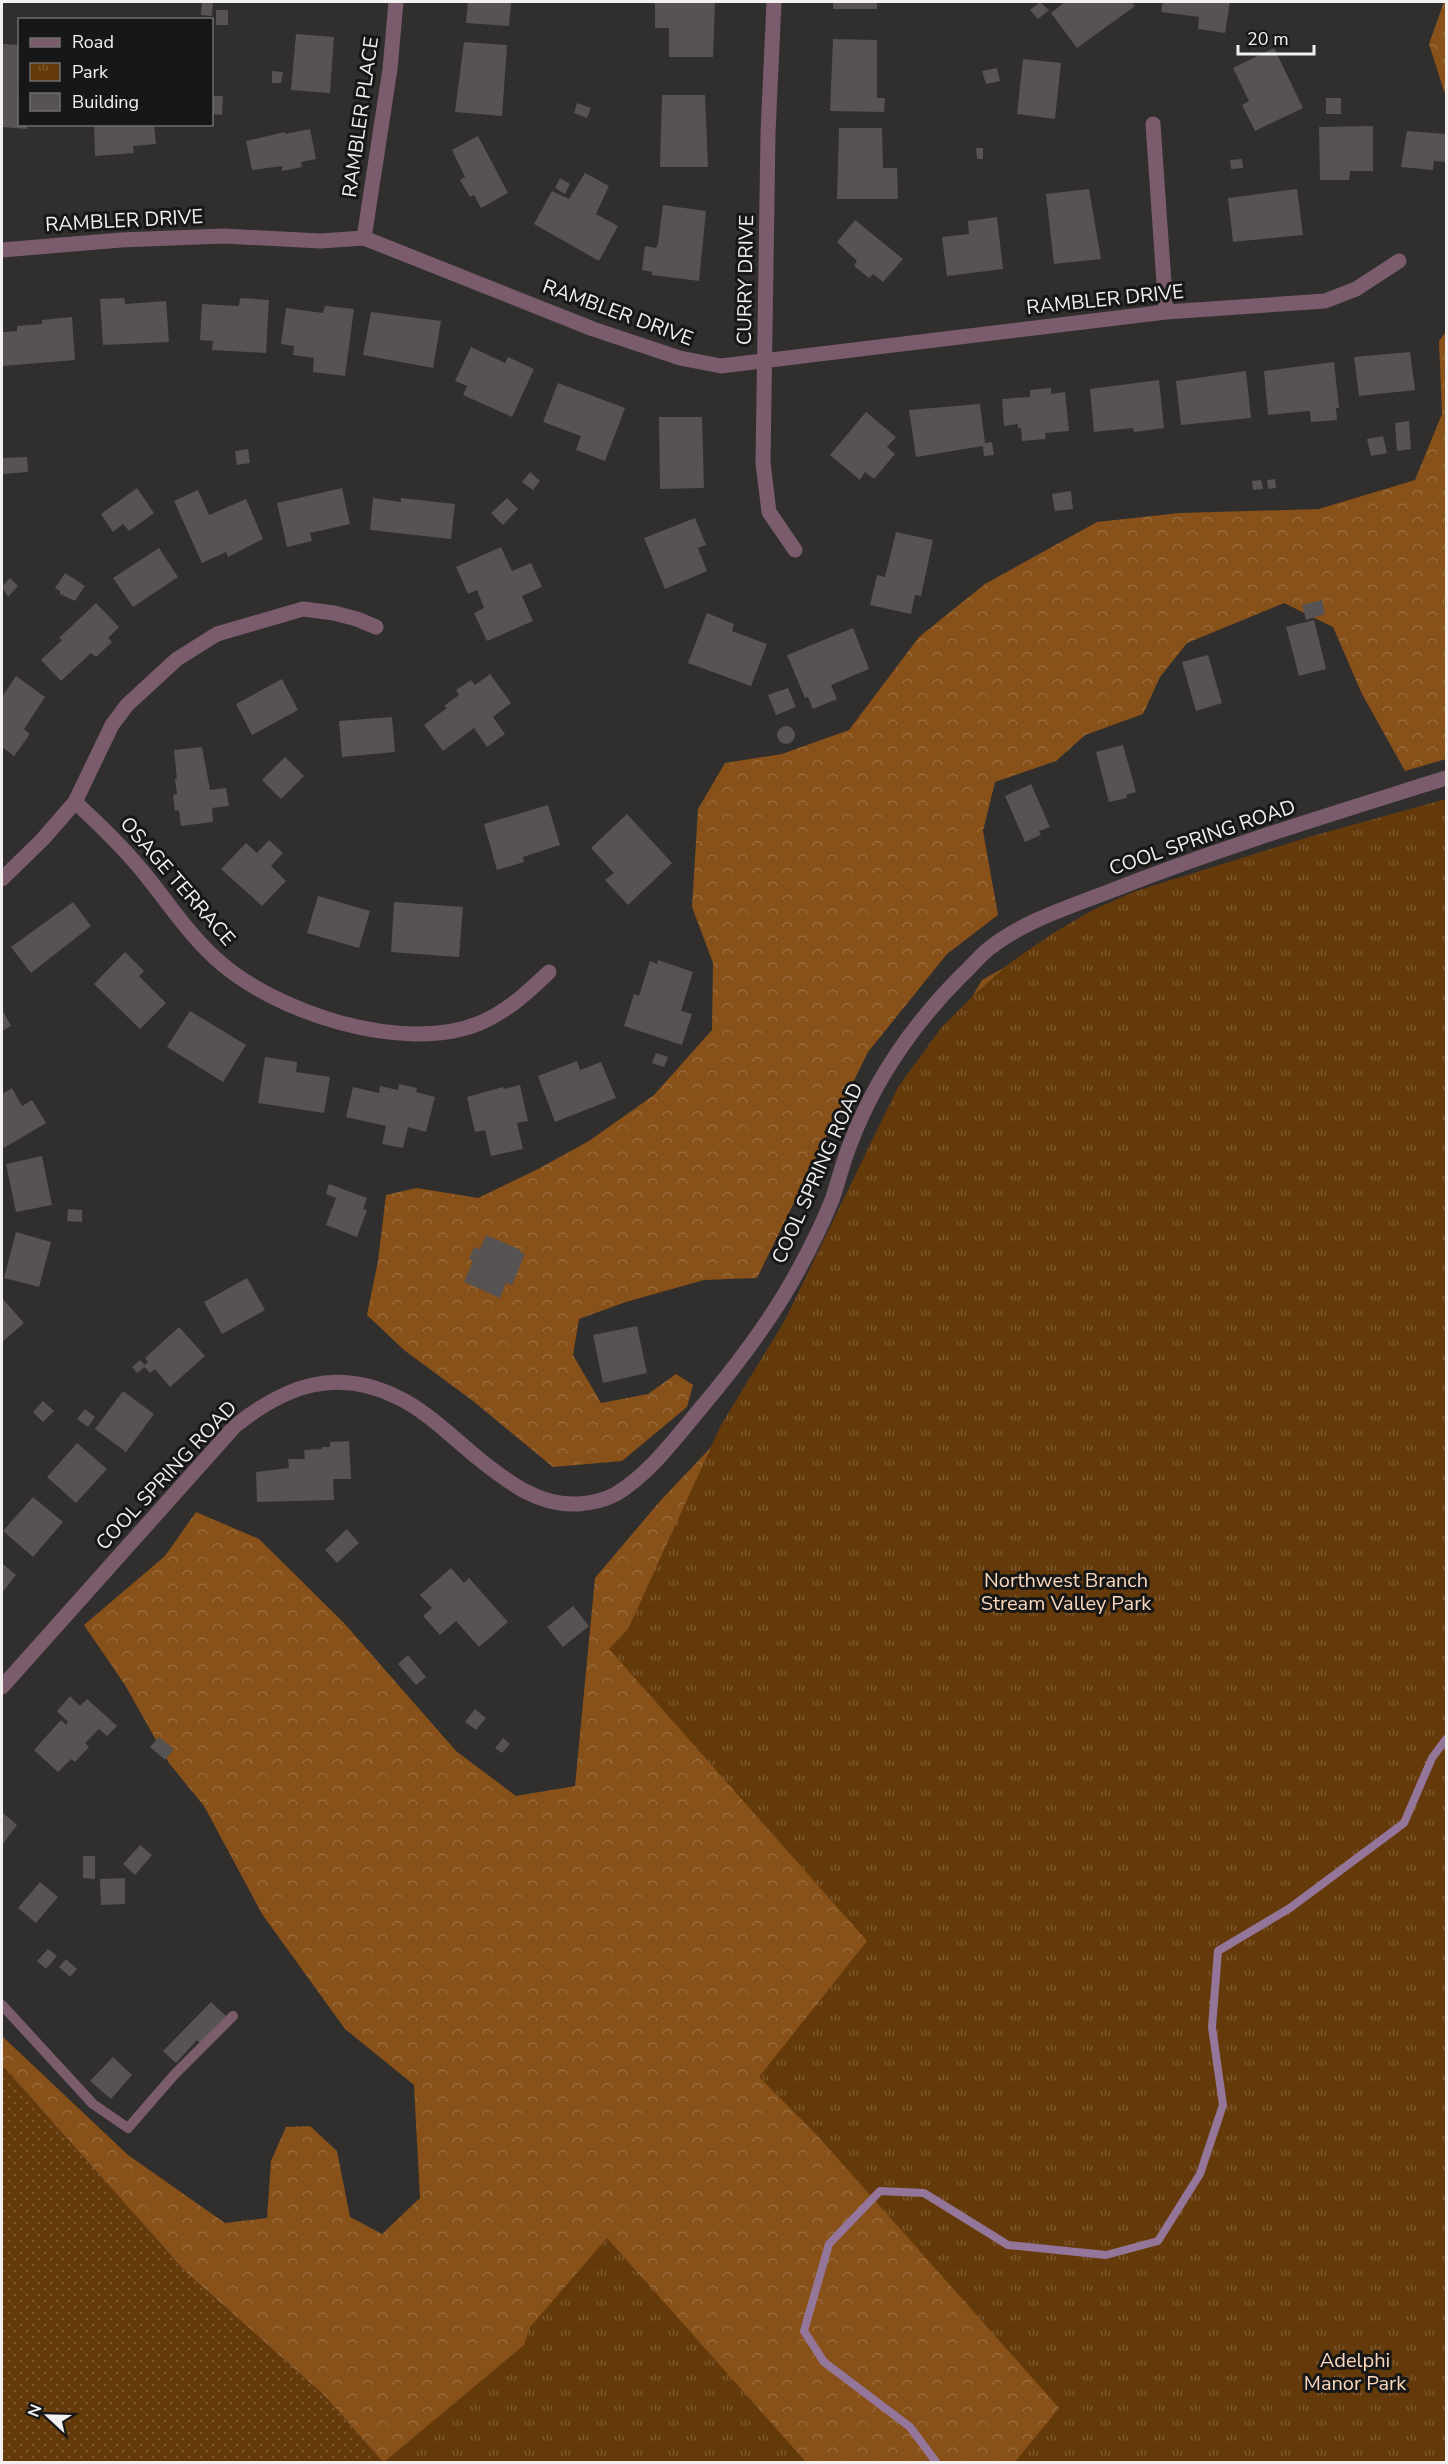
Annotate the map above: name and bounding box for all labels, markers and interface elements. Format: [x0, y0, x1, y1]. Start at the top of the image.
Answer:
legend [18, 18, 213, 126]
scale bar [1238, 18, 1314, 56]
text: 20 m [1247, 27, 1289, 51]
text: Road [72, 30, 114, 54]
street label: RAMBLER PLACE [336, 35, 385, 199]
text: Park [72, 60, 109, 84]
text: Building [72, 90, 139, 114]
street label: RAMBLER DRIVE [44, 203, 204, 238]
street label: CURRY DRIVE [731, 215, 760, 345]
street label: RAMBLER DRIVE [539, 273, 697, 352]
street label: RAMBLER DRIVE [1025, 278, 1185, 321]
street label: COOL SPRING ROAD [1105, 793, 1299, 882]
street label: OSAGE TERRACE [114, 811, 241, 952]
street label: COOL SPRING ROAD [765, 1078, 870, 1268]
street label: COOL SPRING ROAD [90, 1395, 243, 1556]
park label: Northwest Branch Stream Valley Park [981, 1567, 1152, 1617]
park label: Adelphi Manor Park [1304, 2347, 1407, 2397]
north arrow [18, 2386, 78, 2446]
text: N [23, 2401, 47, 2420]

